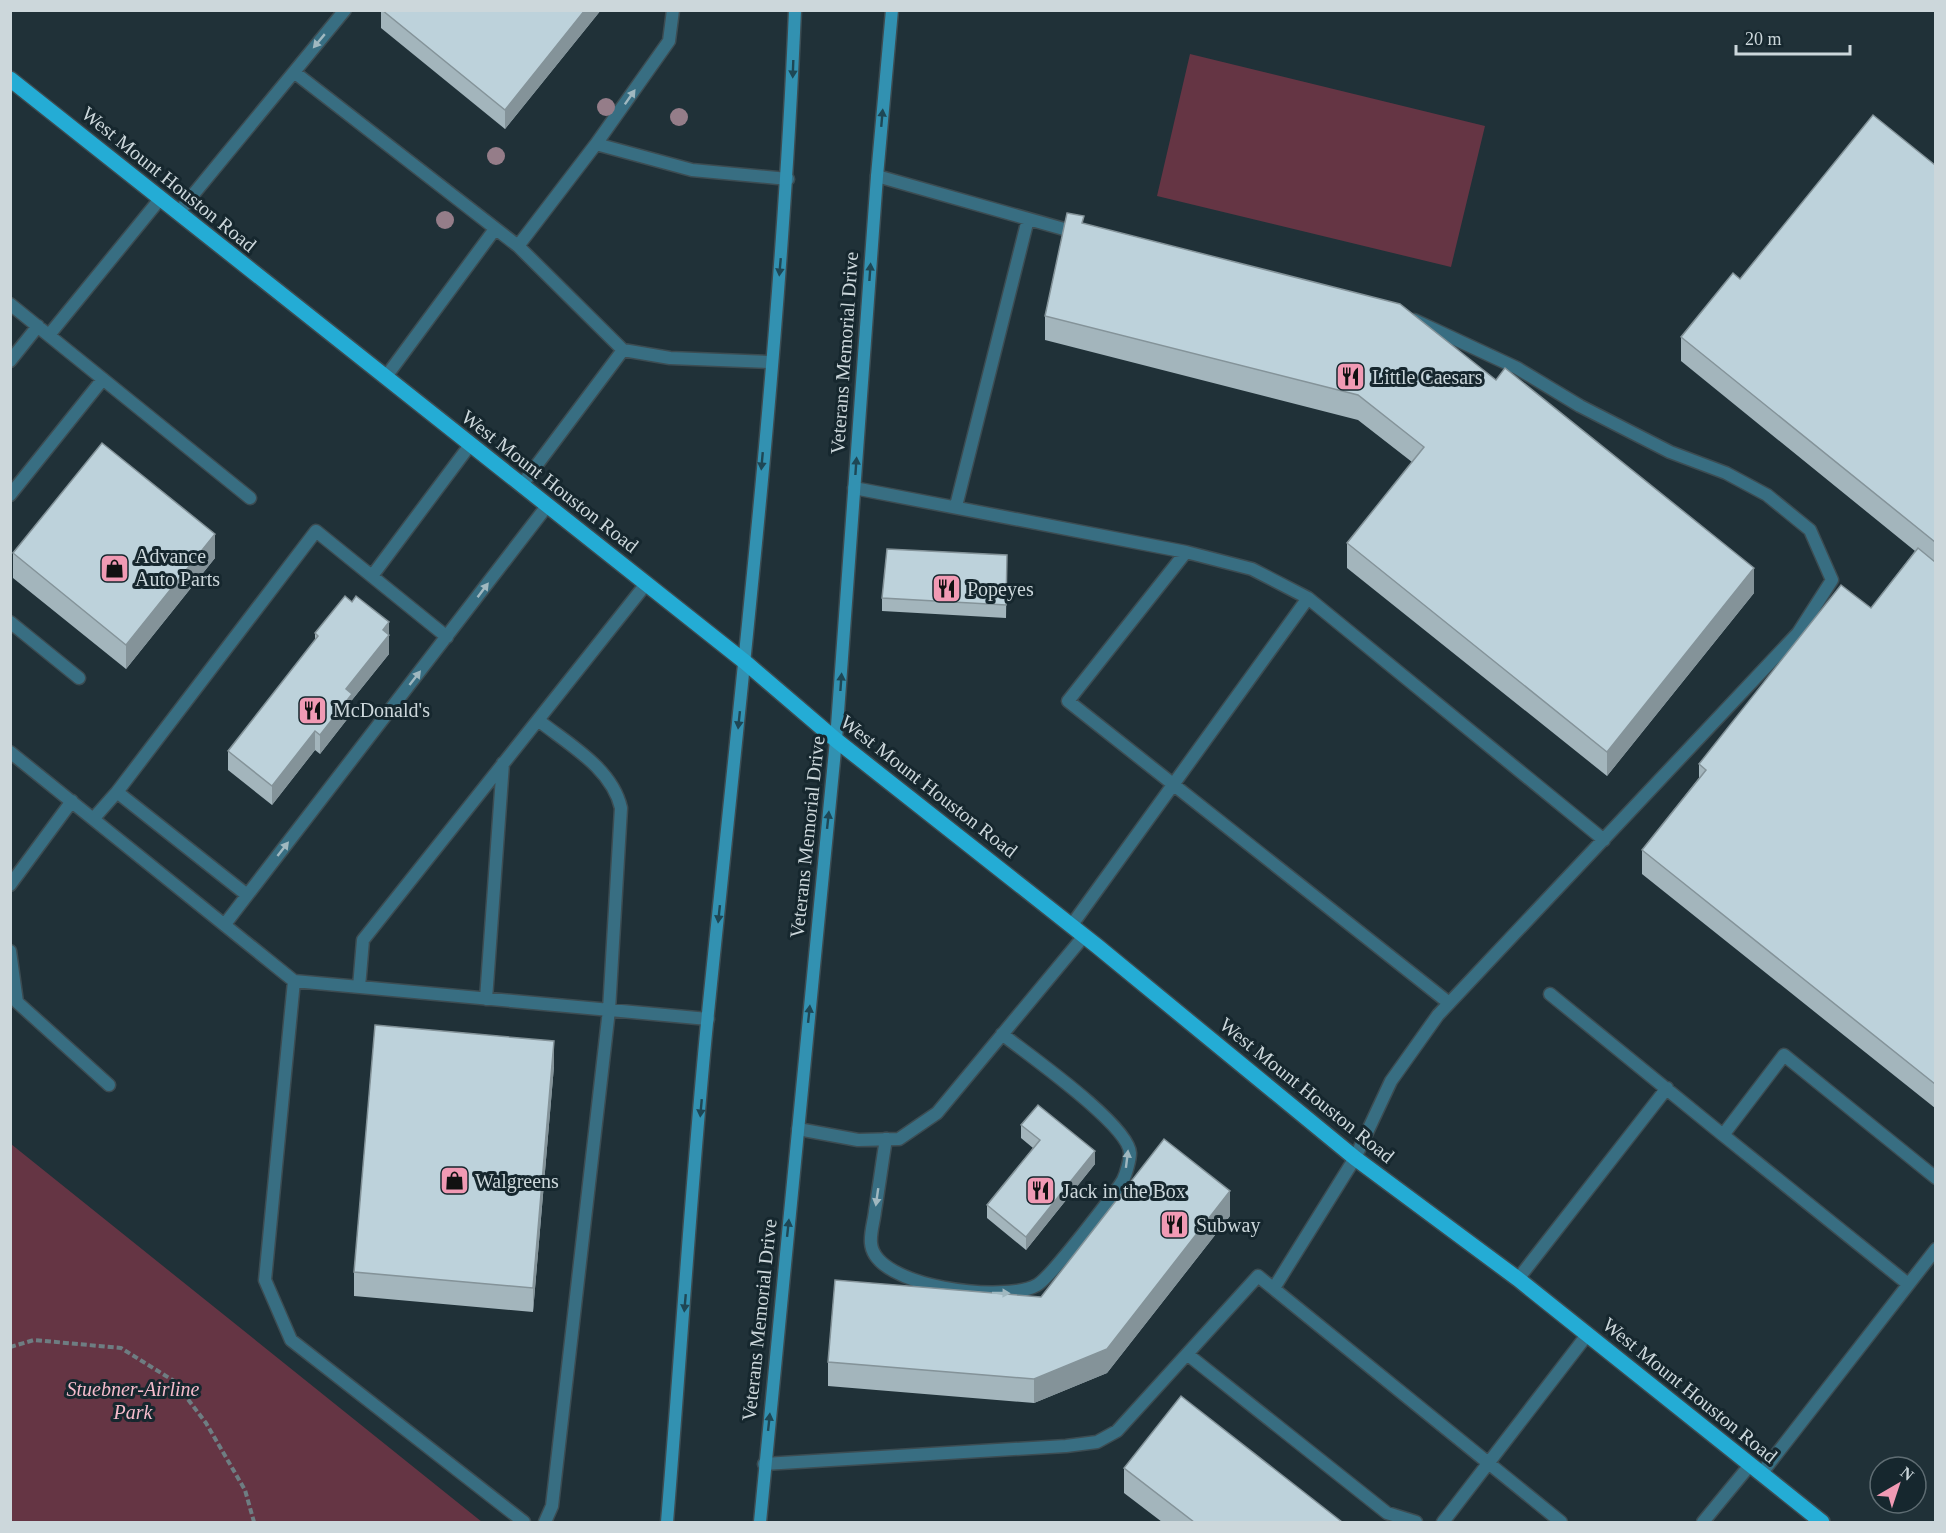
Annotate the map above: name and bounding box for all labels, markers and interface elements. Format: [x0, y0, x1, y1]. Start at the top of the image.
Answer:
scale bar [1736, 18, 1850, 56]
text: 20 m [1745, 29, 1782, 49]
one-way arrow [313, 33, 326, 48]
one-way arrow [788, 59, 797, 78]
one-way arrow [624, 89, 636, 105]
street label: West Mount Houston Road [77, 102, 261, 256]
one-way arrow [877, 108, 887, 127]
street label: Veterans Memorial Drive [826, 251, 862, 455]
one-way arrow [775, 257, 785, 276]
one-way arrow [865, 262, 875, 281]
restaurant icon: Little Caesars [1335, 361, 1367, 393]
place label: Little Caesars [1372, 366, 1483, 388]
street label: West Mount Houston Road [457, 405, 643, 557]
one-way arrow [758, 452, 767, 471]
one-way arrow [851, 457, 861, 476]
place label: Advance Auto Parts [135, 545, 220, 590]
shop icon: Advance Auto Parts [98, 552, 130, 584]
restaurant icon: Popeyes [930, 573, 962, 605]
place label: Popeyes [967, 578, 1034, 601]
one-way arrow [476, 582, 489, 598]
one-way arrow [409, 670, 421, 685]
one-way arrow [836, 672, 845, 691]
restaurant icon: McDonald's [296, 694, 328, 726]
place label: McDonald's [333, 699, 430, 721]
street label: West Mount Houston Road [836, 710, 1022, 862]
one-way arrow [734, 711, 744, 730]
street label: Veterans Memorial Drive [785, 735, 829, 939]
one-way arrow [823, 811, 833, 830]
one-way arrow [277, 841, 289, 857]
one-way arrow [714, 905, 724, 924]
one-way arrow [804, 1005, 814, 1024]
street label: West Mount Houston Road [1215, 1013, 1399, 1167]
one-way arrow [696, 1099, 705, 1118]
one-way arrow [1123, 1149, 1132, 1168]
shop icon: Walgreens [438, 1165, 470, 1197]
place label: Walgreens [475, 1170, 559, 1193]
restaurant icon: Jack in the Box [1025, 1175, 1057, 1207]
place label: Jack in the Box [1062, 1180, 1186, 1202]
one-way arrow [873, 1188, 882, 1207]
restaurant icon: Subway [1159, 1209, 1191, 1241]
place label: Subway [1196, 1214, 1260, 1237]
street label: Veterans Memorial Drive [737, 1218, 781, 1422]
one-way arrow [783, 1219, 793, 1238]
one-way arrow [992, 1288, 1011, 1297]
one-way arrow [680, 1293, 690, 1312]
street label: West Mount Houston Road [1598, 1313, 1782, 1467]
park label: Stuebner-Airline Park [67, 1378, 200, 1423]
one-way arrow [764, 1413, 773, 1432]
north arrow [1868, 1455, 1928, 1515]
text: N [1897, 1463, 1917, 1484]

